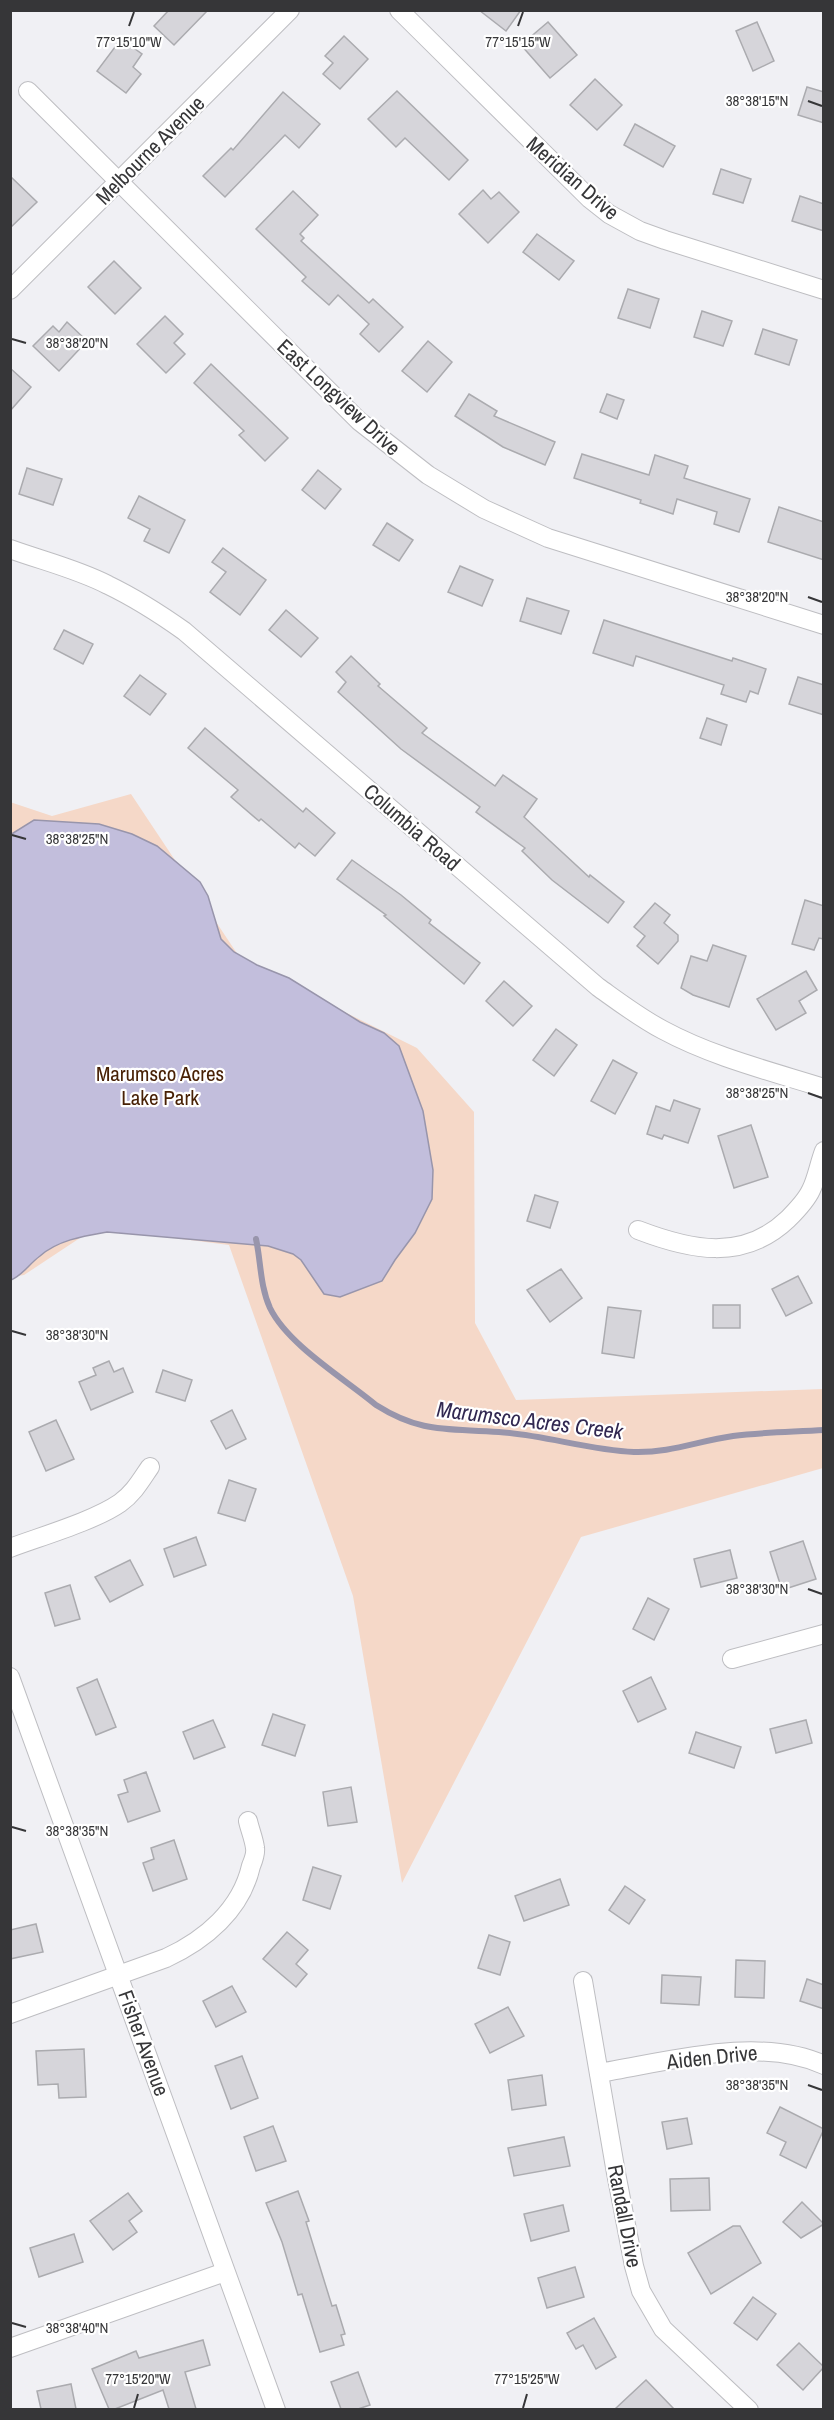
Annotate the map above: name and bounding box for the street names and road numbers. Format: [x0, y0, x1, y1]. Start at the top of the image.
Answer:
street label: Melbourne Avenue [89, 89, 211, 211]
street label: Meridian Drive [521, 130, 625, 226]
street label: East Longview Drive [271, 332, 407, 462]
street label: Columbia Road [357, 777, 467, 877]
street label: Fisher Avenue [111, 1986, 177, 2100]
street label: Aiden Drive [664, 2038, 759, 2076]
street label: Randall Drive [601, 2162, 649, 2270]

